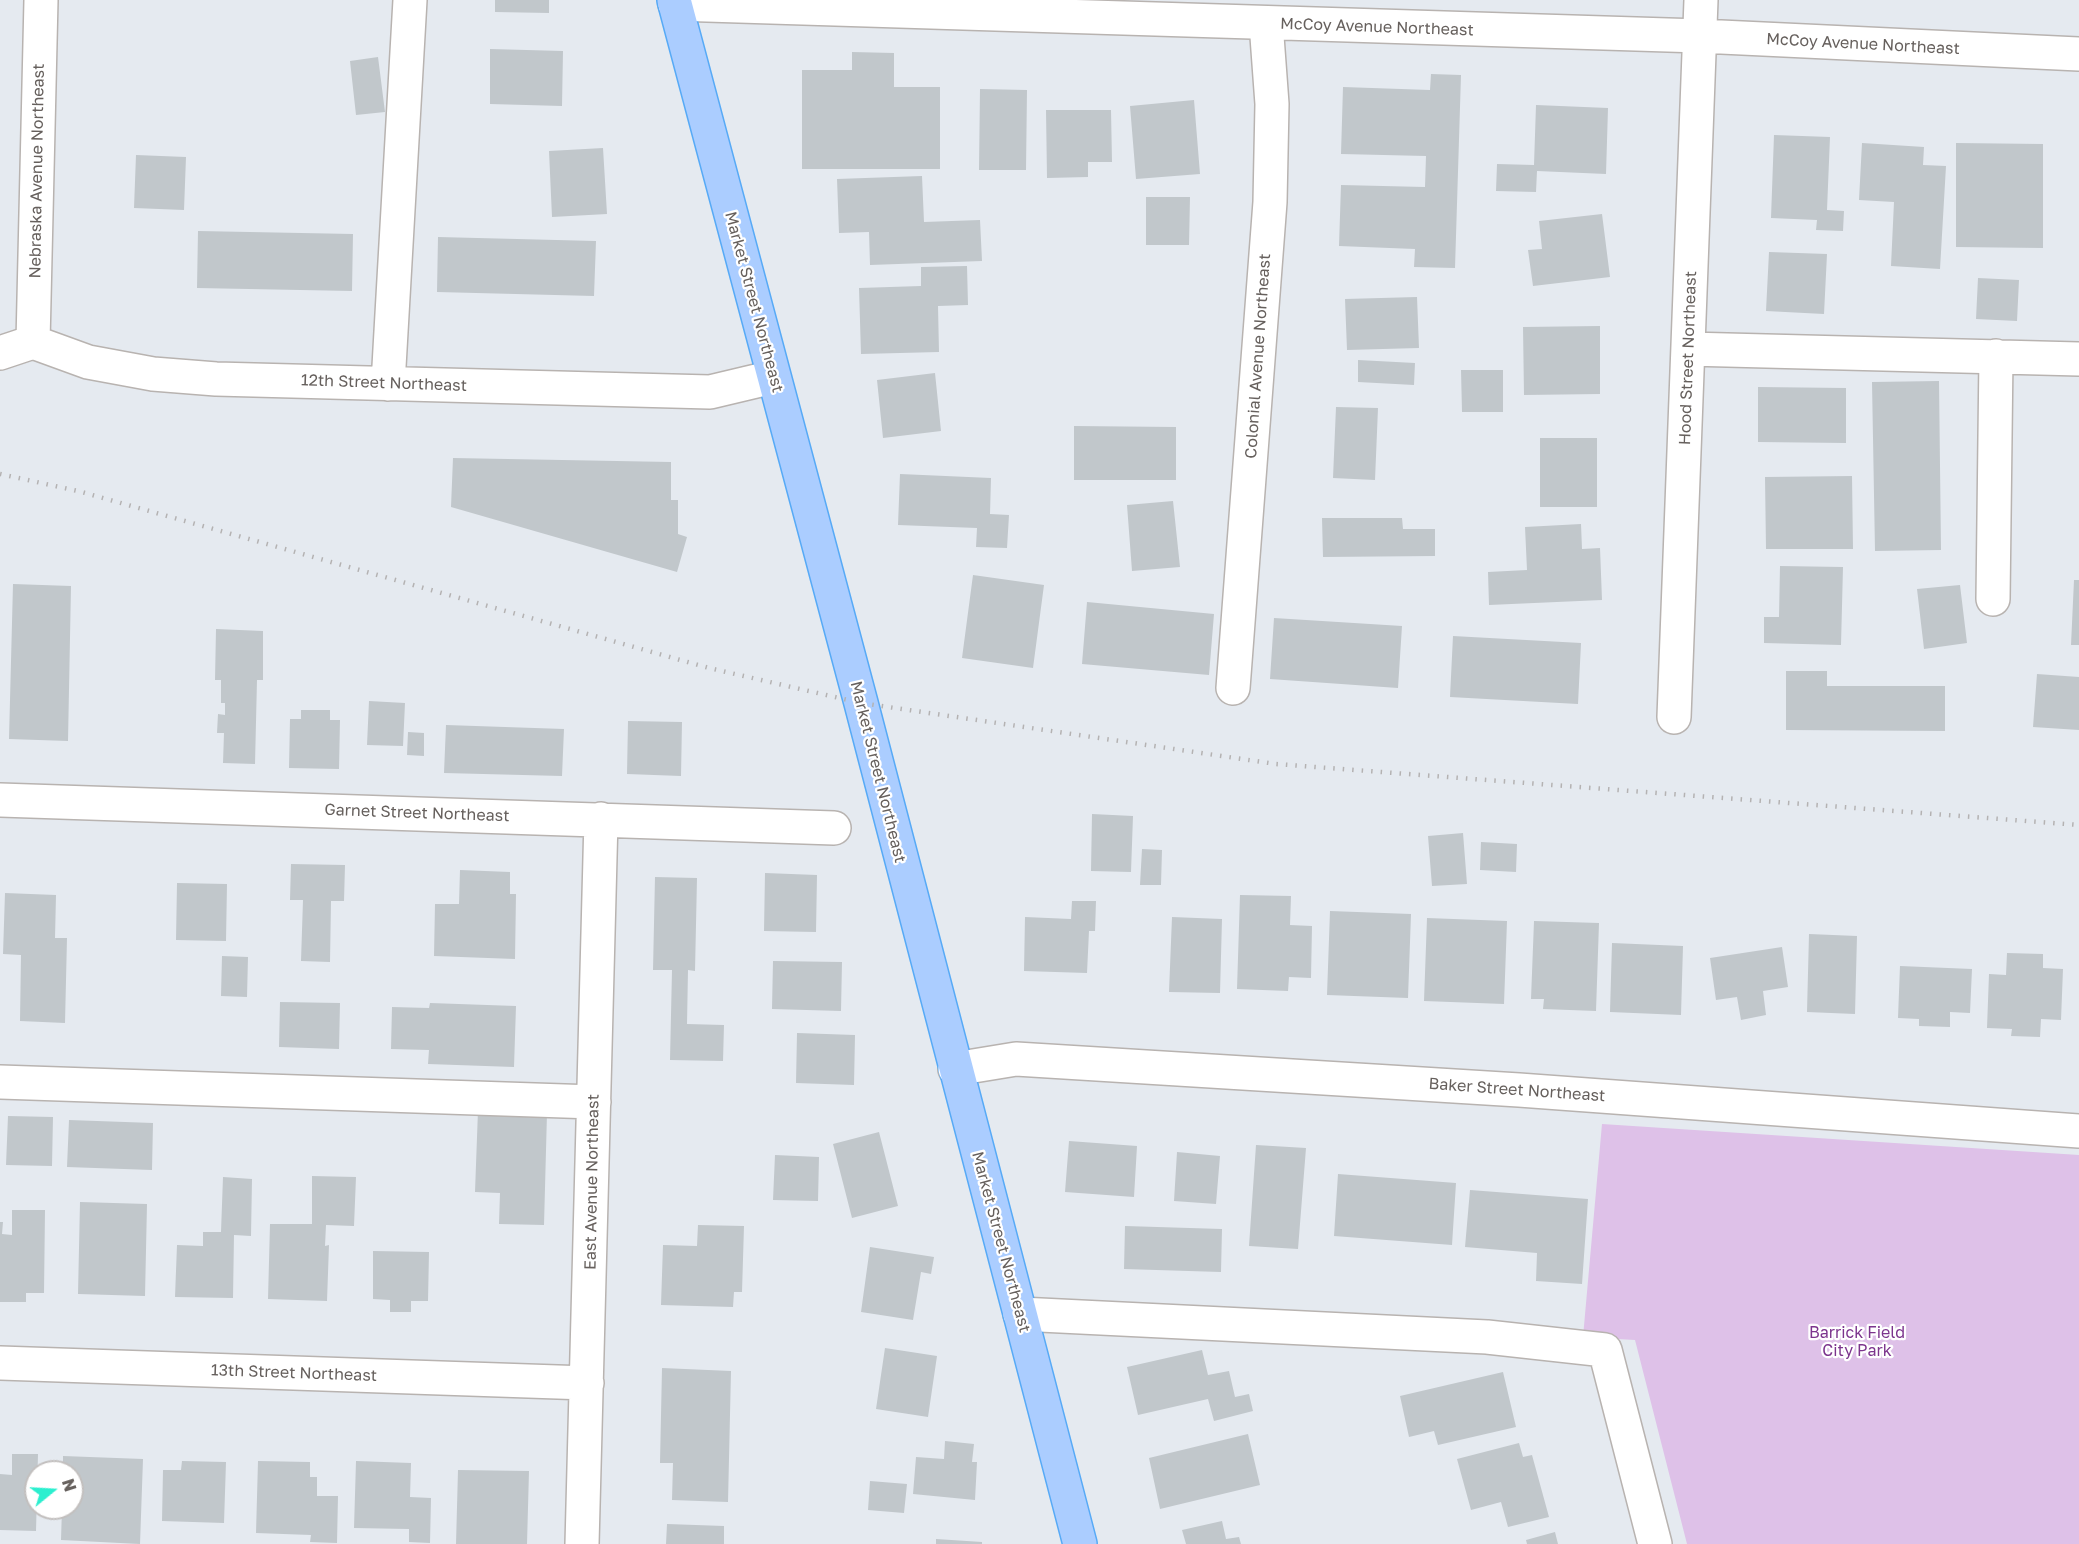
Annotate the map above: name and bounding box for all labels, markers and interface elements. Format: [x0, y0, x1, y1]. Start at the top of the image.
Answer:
street label: McCoy Avenue Northeast [1280, 14, 1474, 40]
street label: McCoy Avenue Northeast [1766, 29, 1960, 59]
street label: Nebraska Avenue Northeast [26, 63, 48, 279]
street label: Market Street Northeast [721, 209, 787, 395]
street label: Colonial Avenue Northeast [1241, 253, 1275, 459]
street label: Hood Street Northeast [1675, 271, 1701, 445]
street label: 12th Street Northeast [301, 371, 467, 395]
street label: Market Street Northeast [846, 679, 910, 865]
street label: Garnet Street Northeast [324, 800, 510, 826]
street label: Baker Street Northeast [1428, 1074, 1606, 1106]
street label: East Avenue Northeast [581, 1094, 603, 1270]
street label: Market Street Northeast [968, 1149, 1034, 1335]
park label: Barrick Field City Park [1809, 1323, 1905, 1361]
street label: 13th Street Northeast [210, 1361, 378, 1385]
north arrow [24, 1460, 84, 1520]
text: N [58, 1476, 81, 1494]

